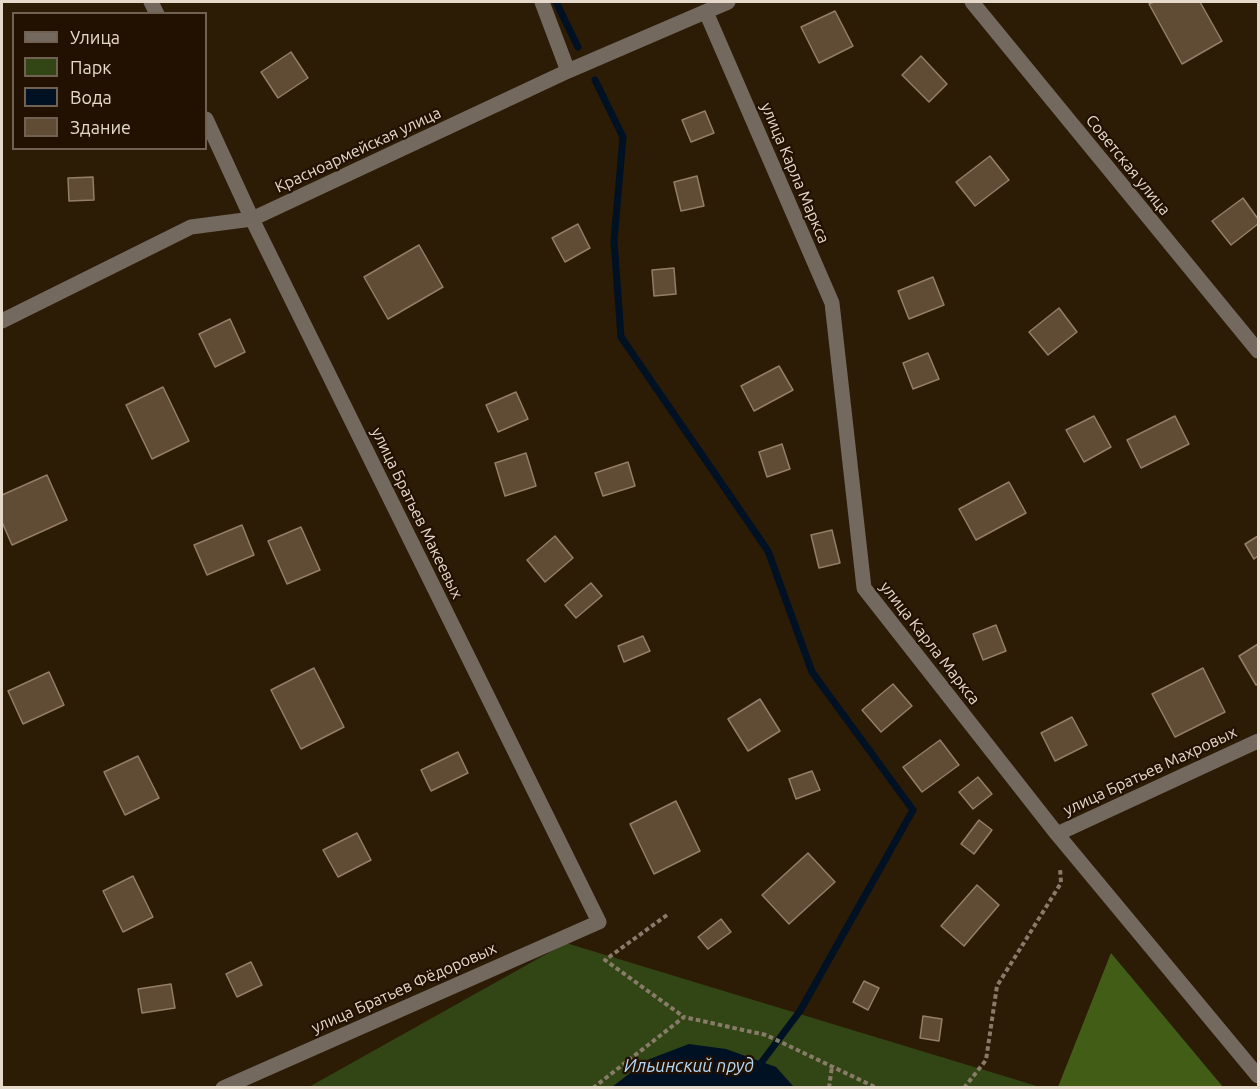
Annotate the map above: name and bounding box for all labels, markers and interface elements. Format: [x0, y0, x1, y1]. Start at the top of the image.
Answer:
legend [12, 12, 207, 150]
text: Улица [70, 27, 120, 47]
text: Парк [70, 57, 111, 77]
text: Вода [70, 87, 112, 107]
street label: улица Карла Маркса [757, 100, 833, 246]
street label: Красноармейская улица [272, 103, 444, 197]
street label: Советская улица [1082, 111, 1174, 219]
text: Здание [70, 117, 131, 137]
street label: улица Братьев Макеевых [367, 424, 467, 602]
street label: улица Карла Маркса [876, 578, 984, 708]
street label: улица Братьев Махровых [1060, 722, 1240, 820]
street label: улица Братьев Фёдоровых [309, 938, 499, 1038]
water label: Ильинский пруд [624, 1055, 754, 1077]

